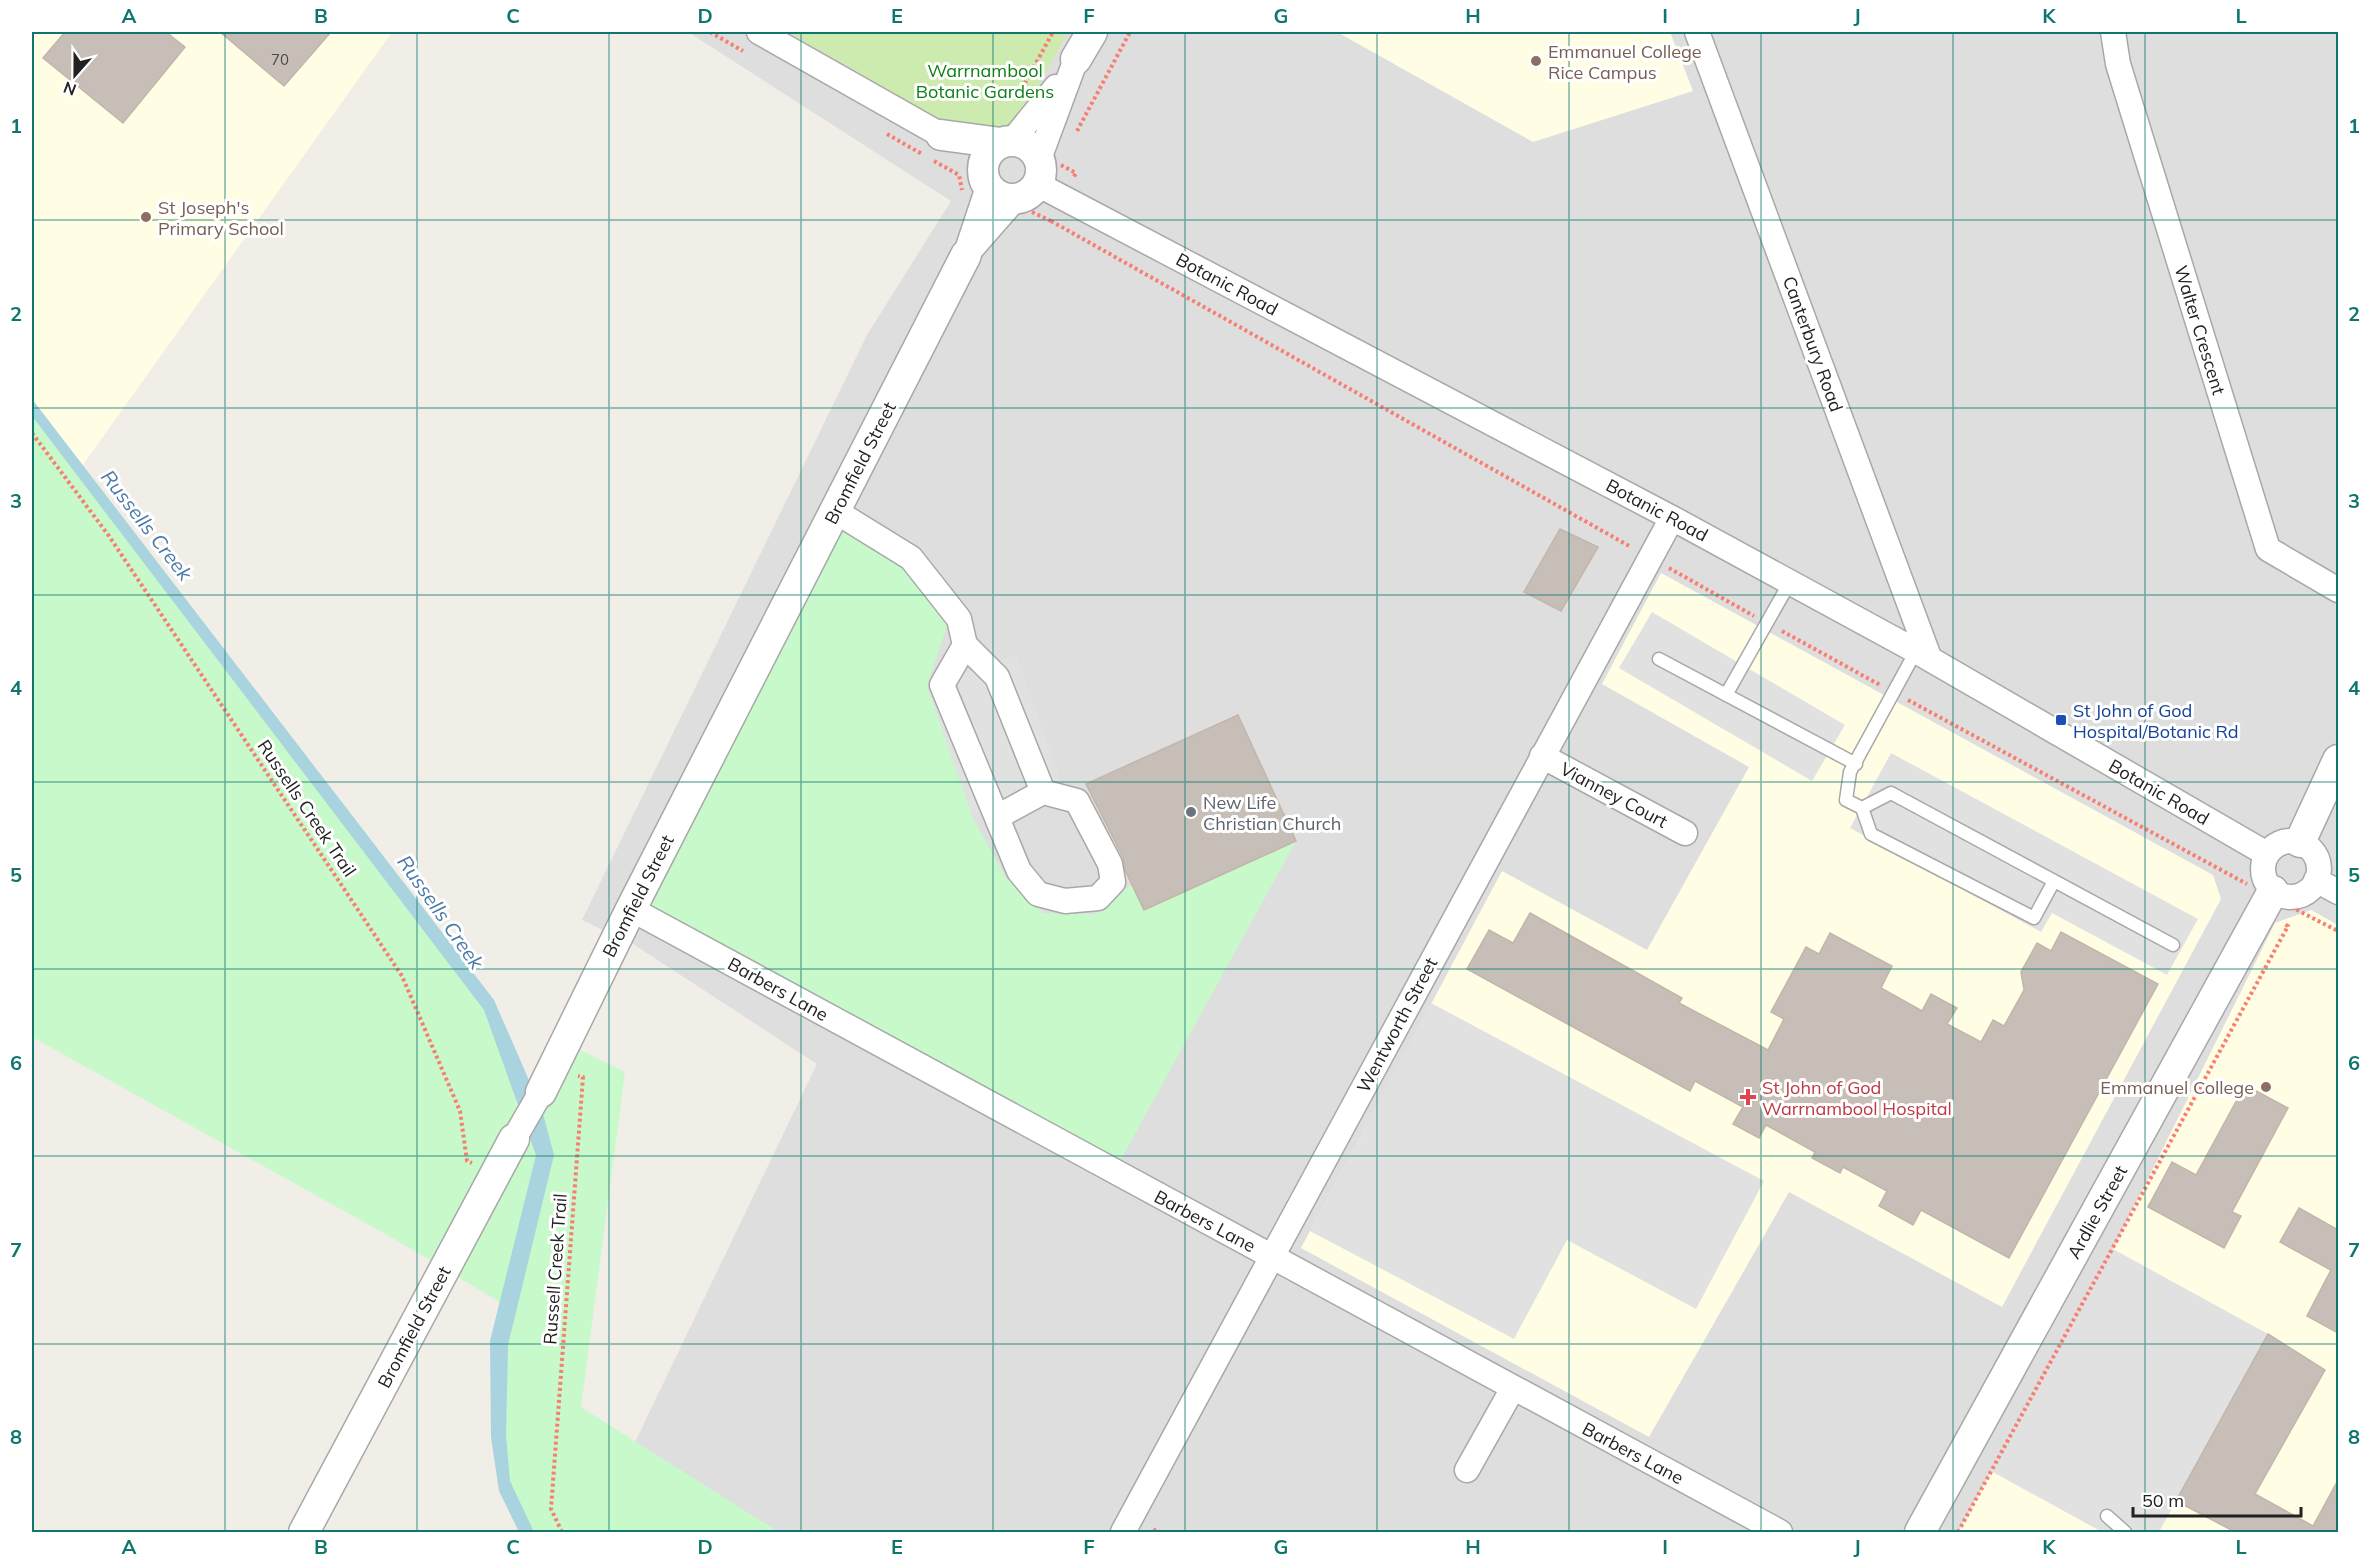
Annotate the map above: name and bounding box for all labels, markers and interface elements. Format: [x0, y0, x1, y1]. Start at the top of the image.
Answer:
text: A [122, 3, 137, 28]
text: B [314, 3, 328, 28]
text: C [506, 3, 520, 28]
text: D [697, 3, 713, 28]
text: E [891, 3, 903, 28]
text: F [1083, 3, 1095, 28]
text: G [1274, 3, 1288, 28]
text: H [1465, 3, 1481, 28]
text: I [1662, 3, 1668, 28]
text: J [1853, 3, 1861, 28]
text: K [2042, 3, 2056, 28]
text: L [2235, 3, 2247, 28]
place label: Emmanuel College Rice Campus [1548, 40, 1702, 84]
north arrow [45, 45, 105, 105]
house number: 70 [271, 50, 289, 69]
marker: Emmanuel College Rice Campus [1529, 54, 1543, 68]
park label: Warrnambool Botanic Gardens [916, 59, 1054, 103]
text: N [60, 78, 79, 101]
text: 1 [10, 113, 22, 138]
text: 1 [2348, 113, 2360, 138]
place label: St Joseph's Primary School [158, 196, 284, 240]
marker: St Joseph's Primary School [139, 210, 153, 224]
street label: Botanic Road [1172, 248, 1282, 320]
street label: Walter Crescent [2169, 263, 2231, 397]
street label: Canterbury Road [1778, 273, 1848, 415]
text: 2 [10, 301, 22, 326]
text: 2 [2348, 301, 2360, 326]
street label: Bromfield Street [819, 398, 901, 528]
water label: Russells Creek [96, 465, 198, 586]
street label: Botanic Road [1602, 474, 1712, 546]
text: 3 [10, 488, 22, 513]
text: 3 [2348, 488, 2360, 513]
text: 4 [10, 675, 22, 700]
text: 4 [2348, 675, 2360, 700]
place label: St John of God Hospital/Botanic Rd [2073, 699, 2239, 743]
marker: St John of God Hospital/Botanic Rd [2054, 713, 2068, 727]
street label: Russells Creek Trail [253, 735, 361, 881]
street label: Botanic Road [2105, 754, 2213, 830]
street label: Vianney Court [1556, 757, 1672, 833]
place label: New Life Christian Church [1203, 791, 1341, 835]
marker: New Life Christian Church [1184, 805, 1198, 819]
street label: Bromfield Street [597, 831, 679, 961]
water label: Russells Creek [392, 850, 490, 974]
text: 5 [10, 862, 22, 887]
text: 5 [2348, 862, 2360, 887]
street label: Barbers Lane [724, 952, 832, 1026]
street label: Wentworth Street [1352, 953, 1442, 1097]
text: 6 [10, 1050, 22, 1075]
text: 6 [2348, 1050, 2360, 1075]
place label: St John of God Warrnambool Hospital [1762, 1076, 1952, 1120]
place label: Emmanuel College [2100, 1076, 2254, 1099]
marker: Emmanuel College [2259, 1080, 2273, 1094]
marker: St John of God Warrnambool Hospital [1739, 1088, 1757, 1106]
street label: Ardlie Street [2062, 1161, 2132, 1263]
street label: Barbers Lane [1151, 1185, 1259, 1257]
street label: Russell Creek Trail [538, 1193, 572, 1345]
text: 7 [10, 1237, 22, 1262]
text: 7 [2348, 1237, 2360, 1262]
street label: Bromfield Street [372, 1262, 456, 1392]
street label: Barbers Lane [1579, 1417, 1687, 1489]
text: 8 [10, 1424, 22, 1449]
text: 8 [2348, 1424, 2360, 1449]
scale bar [2133, 1480, 2301, 1518]
text: 50 m [2142, 1489, 2184, 1512]
text: A [122, 1534, 137, 1559]
text: B [314, 1534, 328, 1559]
text: C [506, 1534, 520, 1559]
text: D [697, 1534, 713, 1559]
text: E [891, 1534, 903, 1559]
text: F [1083, 1534, 1095, 1559]
text: G [1274, 1534, 1288, 1559]
text: H [1465, 1534, 1481, 1559]
text: I [1662, 1534, 1668, 1559]
text: J [1853, 1534, 1861, 1559]
text: K [2042, 1534, 2056, 1559]
text: L [2235, 1534, 2247, 1559]

